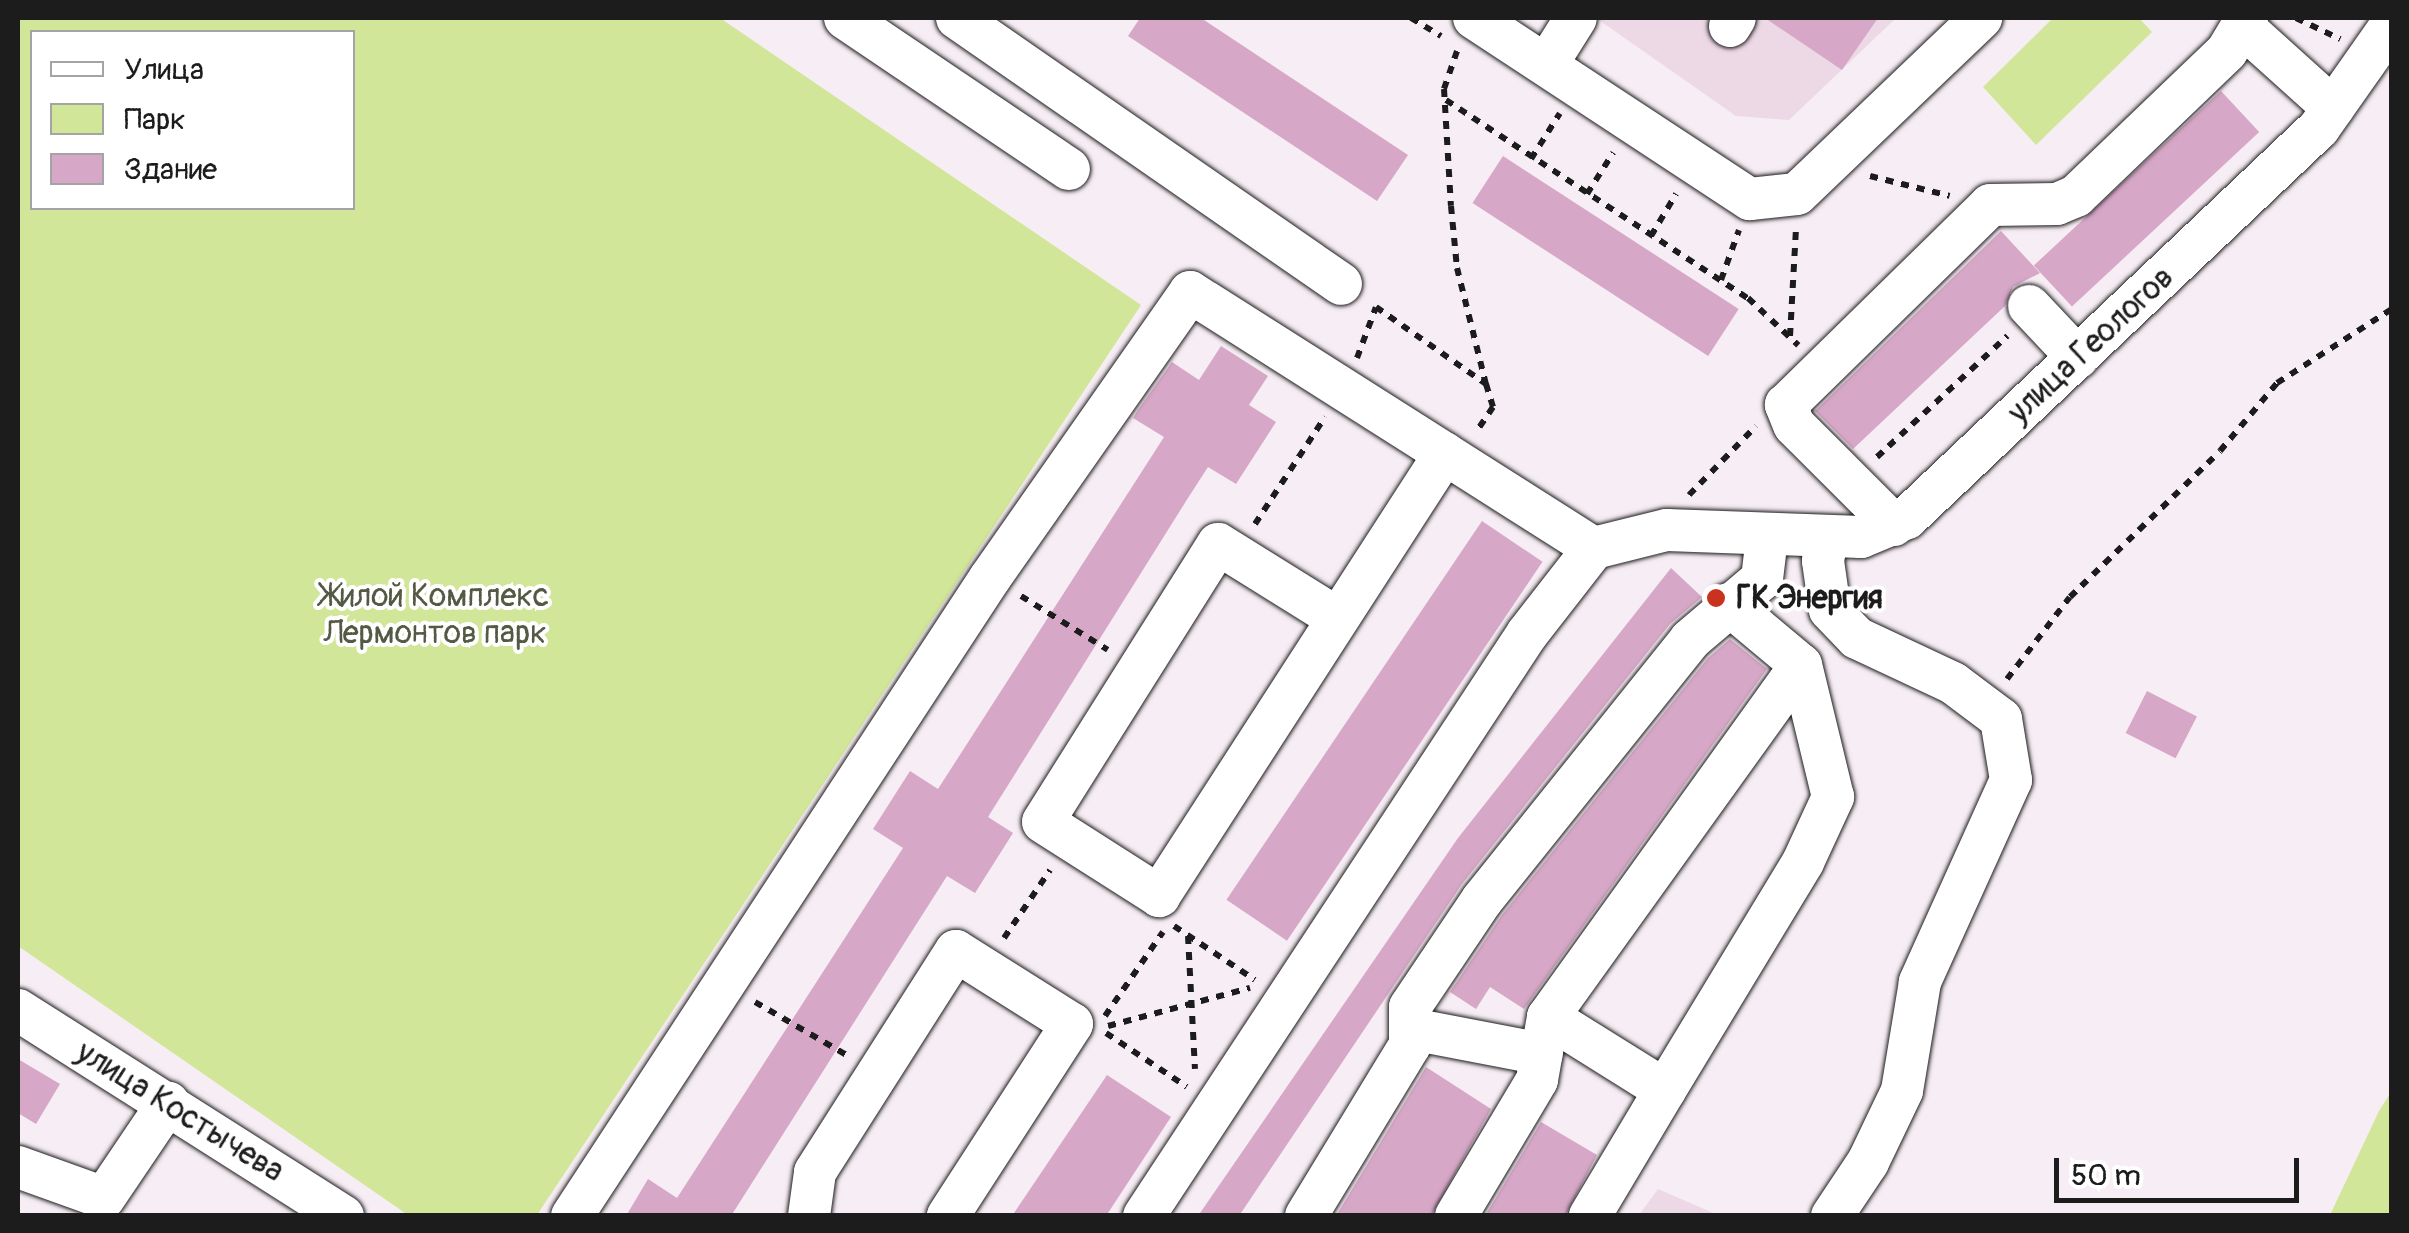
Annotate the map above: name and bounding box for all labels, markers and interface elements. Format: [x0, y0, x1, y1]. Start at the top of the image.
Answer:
legend [30, 30, 355, 210]
text: Улица [124, 51, 204, 88]
text: Парк [124, 101, 186, 138]
text: Здание [124, 151, 217, 188]
street label: улица Геологов [2000, 258, 2182, 432]
park label: Жилой Комплекс Лермонтов парк [321, 578, 549, 653]
place label: ГК Энергия [1736, 579, 1883, 617]
marker: ГК Энергия [1705, 587, 1727, 609]
street label: улица Костычева [69, 1033, 291, 1191]
scale bar [2059, 1138, 2304, 1200]
text: 50 m [2071, 1157, 2141, 1194]

